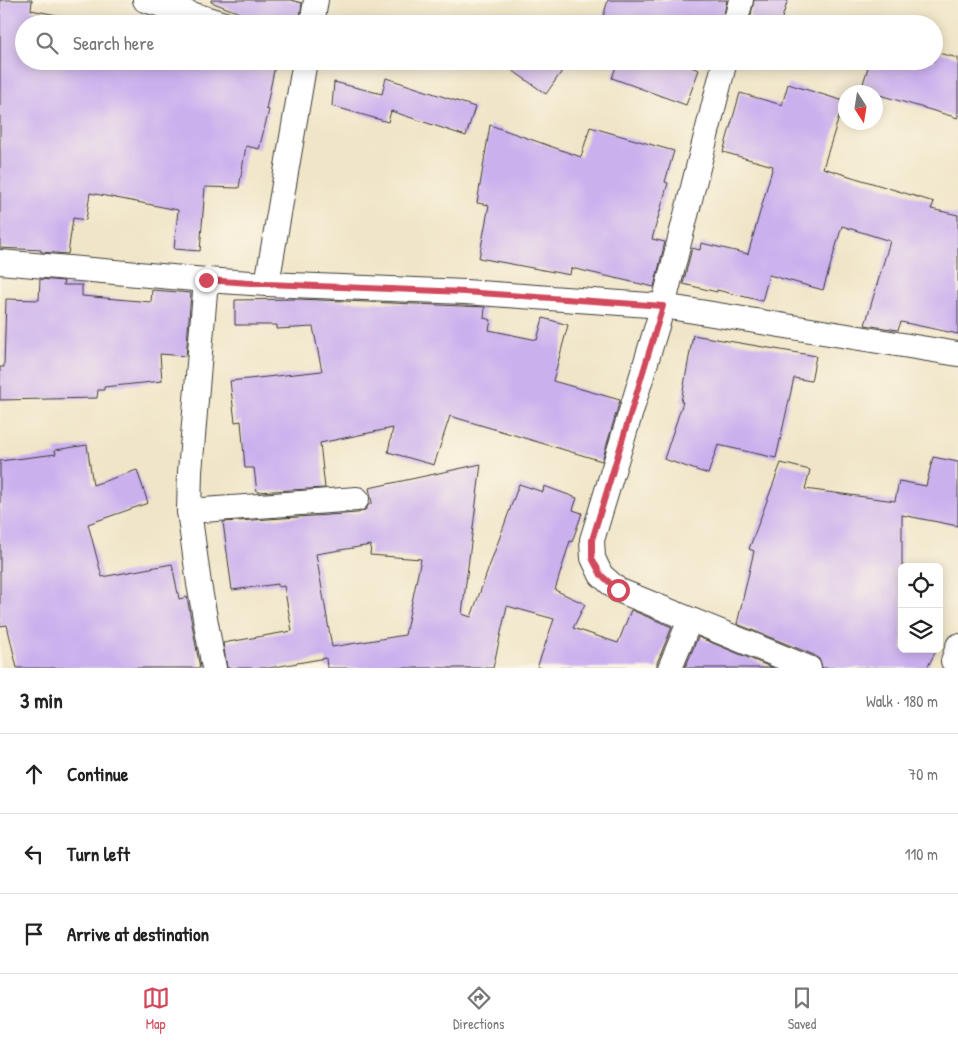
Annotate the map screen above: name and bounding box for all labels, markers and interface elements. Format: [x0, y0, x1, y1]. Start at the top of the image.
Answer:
search box [15, 15, 943, 70]
icon: search [33, 29, 61, 57]
text: Search here [73, 30, 154, 56]
north arrow [838, 85, 883, 130]
route end [195, 269, 218, 292]
map controls [898, 563, 943, 653]
button: locate [898, 563, 943, 608]
route start [607, 579, 630, 602]
button: layers [898, 608, 943, 653]
text: 3 min [20, 686, 63, 715]
text: Walk · 180 m [866, 690, 938, 712]
icon: ahead [20, 760, 48, 788]
text: Continue [67, 761, 128, 787]
text: 70 m [908, 763, 938, 785]
icon: left [20, 840, 48, 868]
text: Turn left [67, 841, 130, 867]
text: 110 m [905, 843, 938, 865]
icon: arrive [20, 920, 48, 948]
text: Arrive at destination [67, 921, 209, 947]
tab: Map [142, 984, 170, 1033]
tab: Directions [453, 984, 504, 1033]
tab: Saved [788, 984, 816, 1033]

